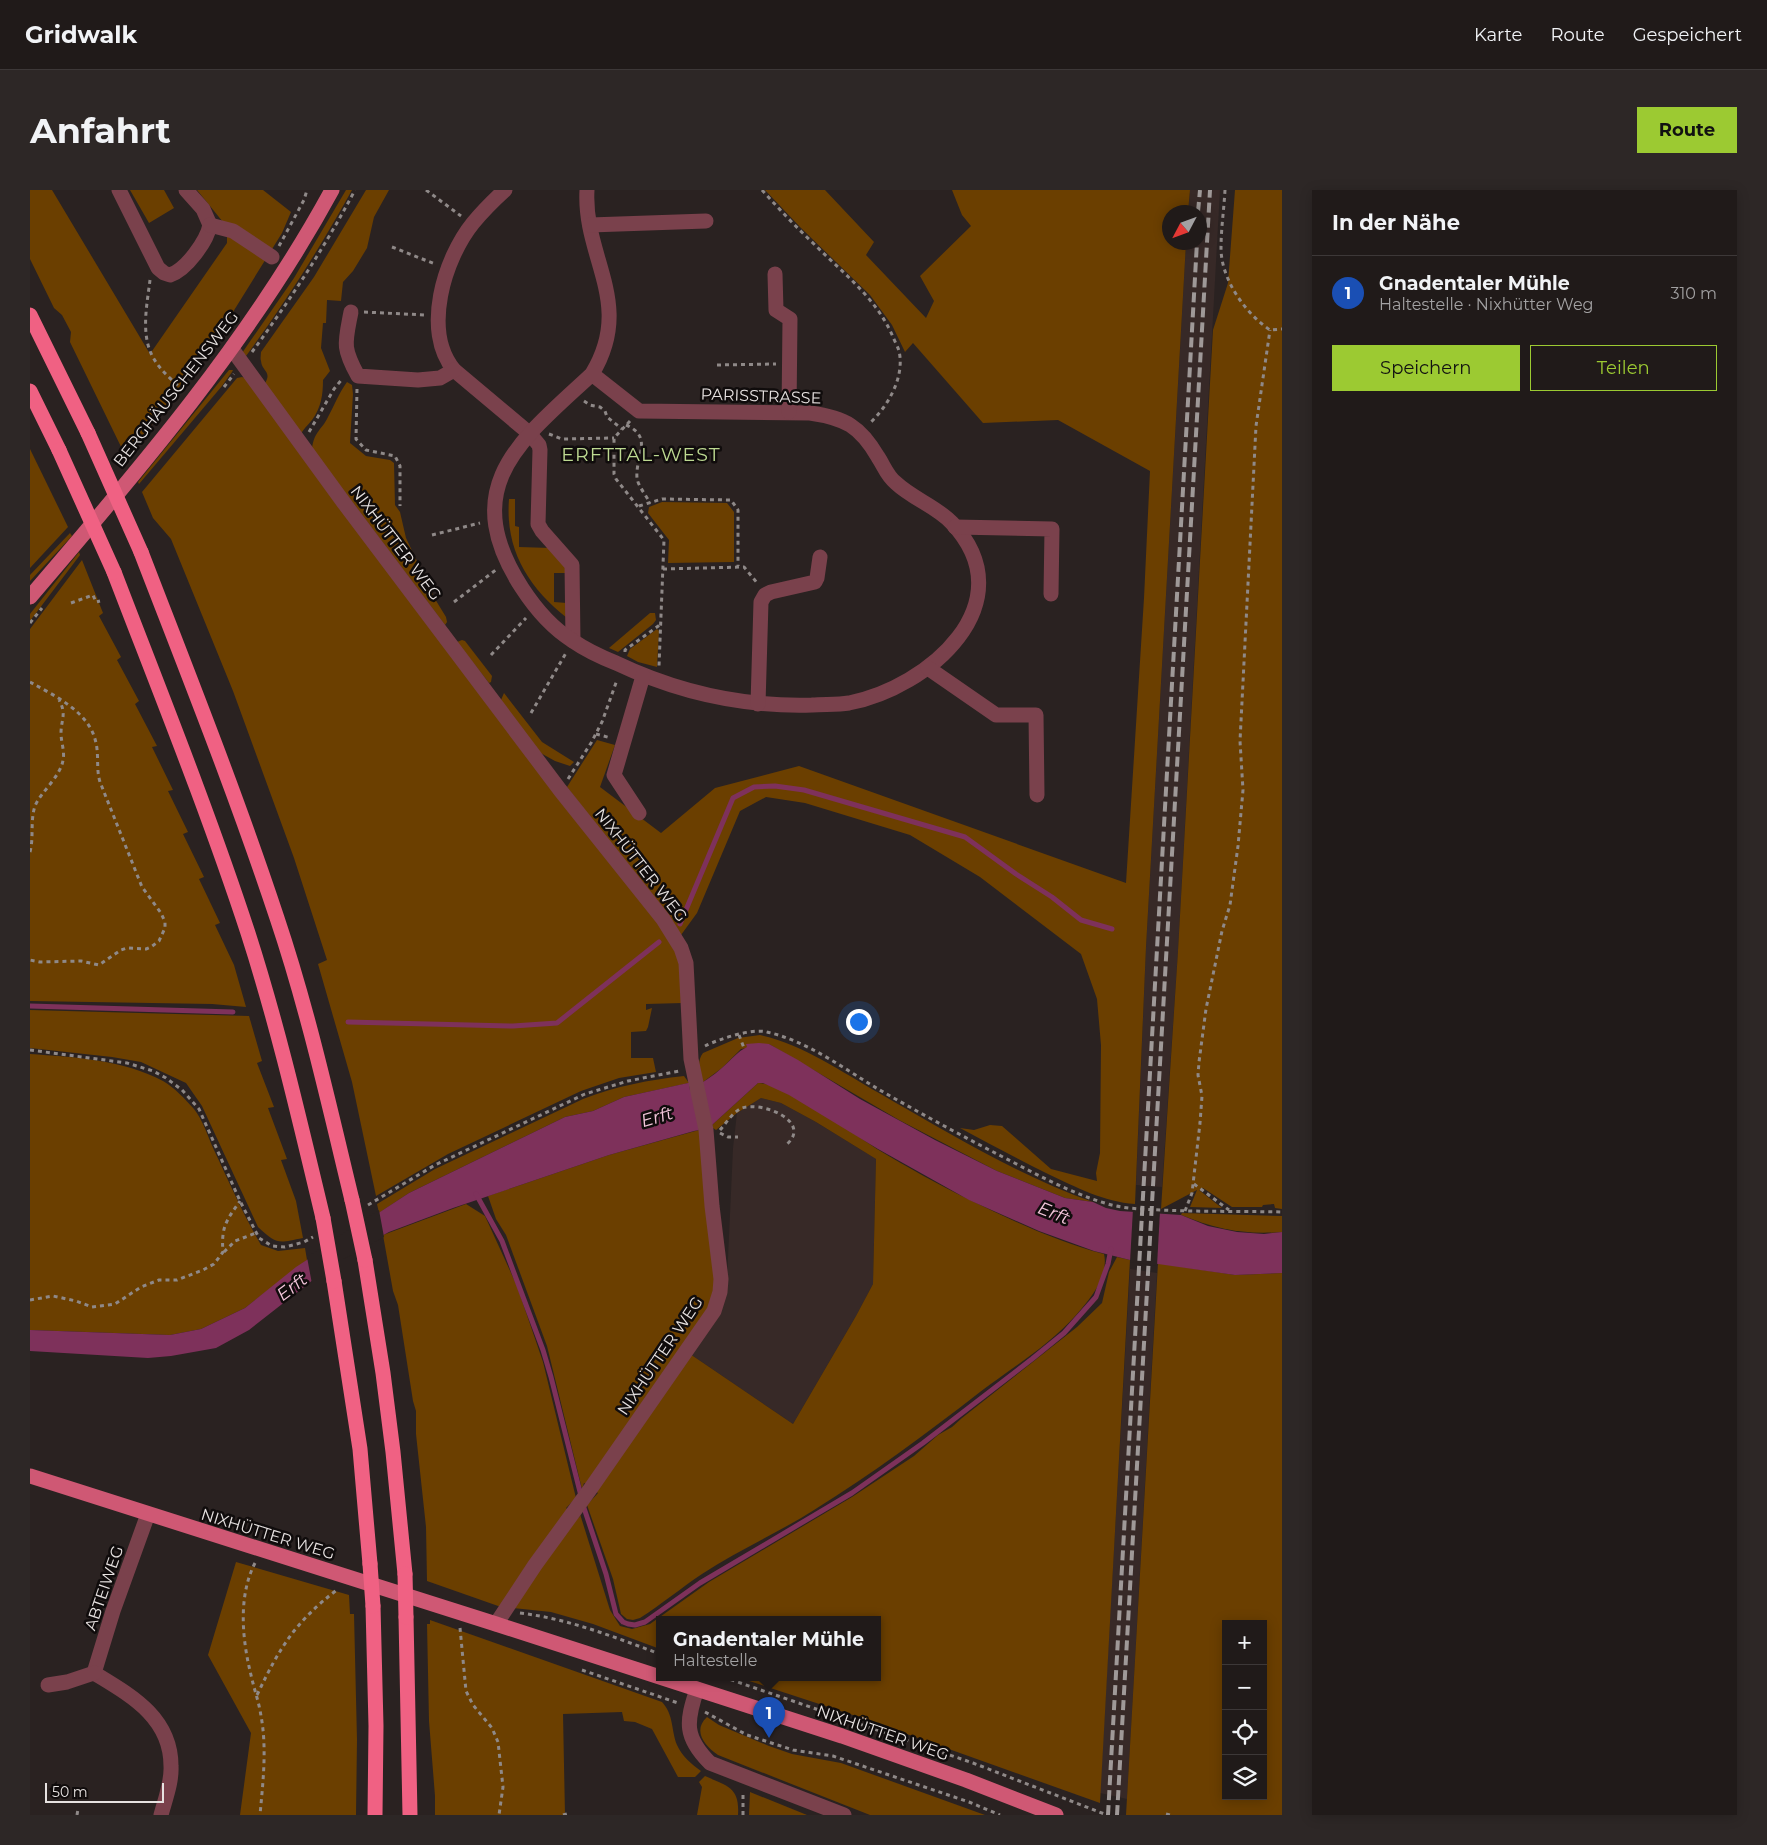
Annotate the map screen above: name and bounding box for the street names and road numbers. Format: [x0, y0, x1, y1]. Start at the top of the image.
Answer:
street label: BERGHÄUSCHENSWEG [109, 307, 243, 470]
street label: PARISSTRASSE [700, 384, 822, 408]
street label: NIXHÜTTER WEG [347, 481, 446, 604]
street label: NIXHÜTTER WEG [591, 804, 692, 926]
street label: NIXHÜTTER WEG [613, 1293, 707, 1419]
street label: NIXHÜTTER WEG [199, 1504, 337, 1563]
street label: ABTEIWEG [81, 1543, 127, 1633]
street label: NIXHÜTTER WEG [814, 1700, 952, 1765]

